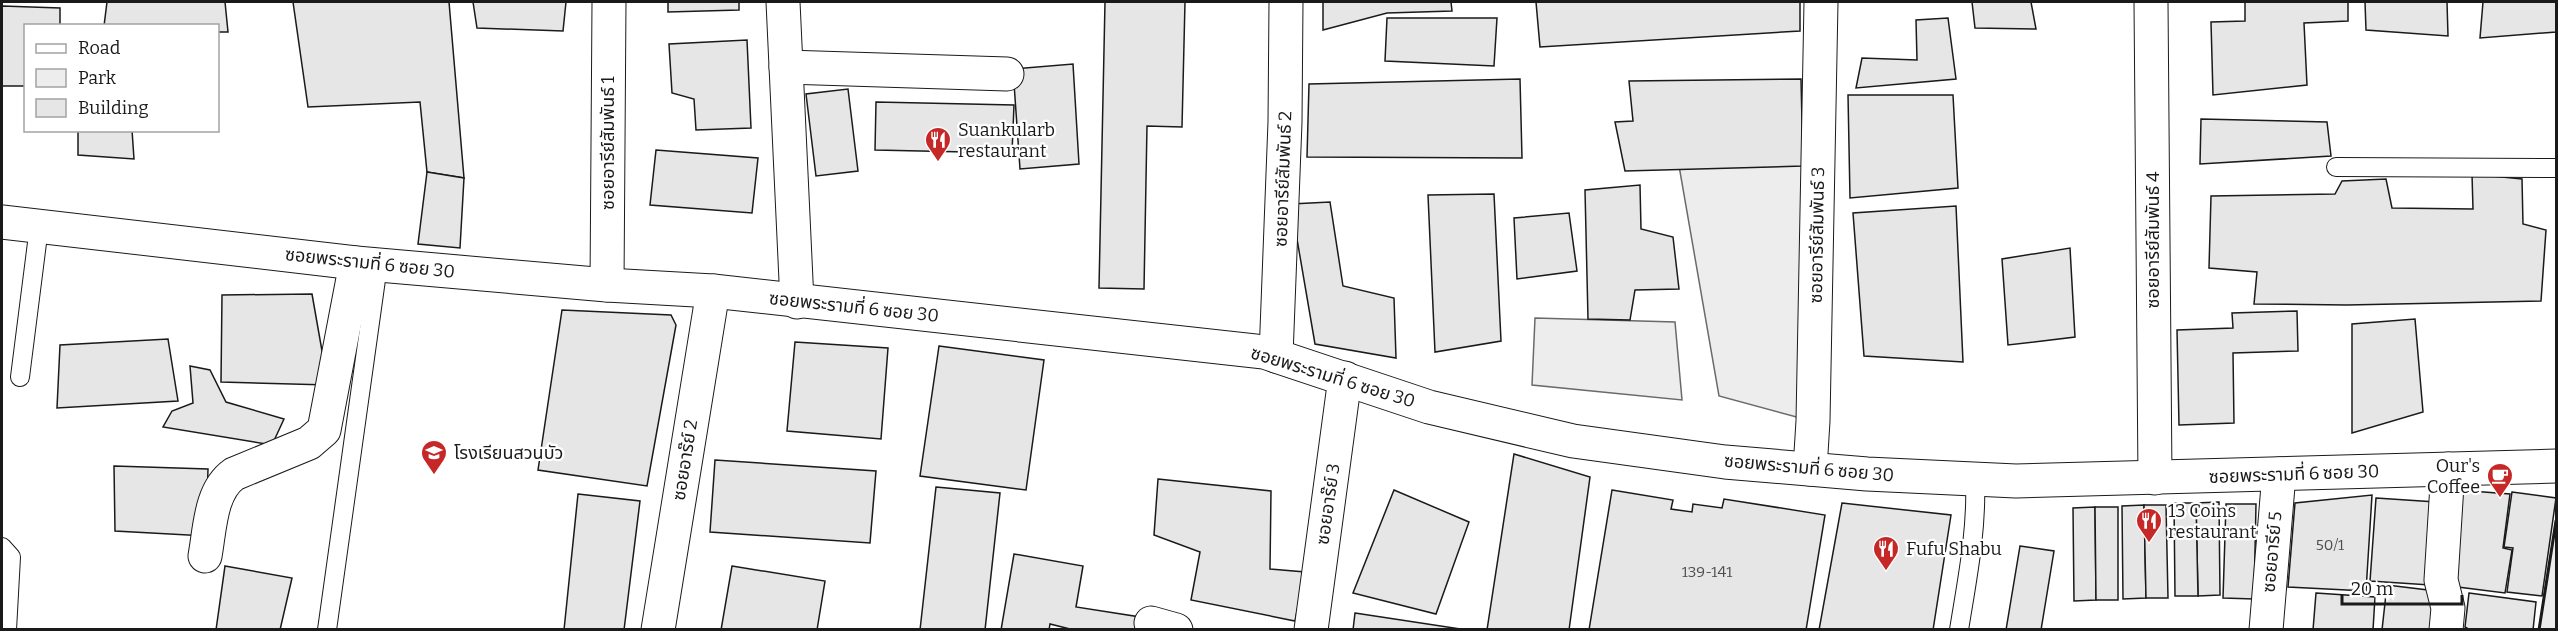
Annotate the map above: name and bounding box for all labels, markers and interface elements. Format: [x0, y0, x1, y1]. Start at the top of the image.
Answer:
legend [24, 24, 219, 132]
text: Road [78, 37, 121, 59]
text: Park [78, 67, 117, 89]
street label: ซอยอารีย์สัมพันธ์ 1 [597, 75, 619, 210]
text: Building [78, 97, 149, 119]
street label: ซอยอารีย์สัมพันธ์ 2 [1270, 111, 1296, 247]
place label: Suankularb restaurant [958, 119, 1055, 162]
restaurant icon: Suankularb restaurant [923, 125, 953, 163]
street label: ซอยอารีย์สัมพันธ์ 3 [1805, 166, 1829, 304]
street label: ซอยอารีย์สัมพันธ์ 4 [2142, 171, 2164, 308]
street label: ซอยพระรามที่ 6 ซอย 30 [284, 241, 456, 283]
street label: ซอยพระรามที่ 6 ซอย 30 [768, 285, 940, 327]
street label: ซอยพระรามที่ 6 ซอย 30 [1248, 340, 1418, 412]
street label: ซอยอาร๊ย์ 2 [668, 418, 702, 502]
school or university icon: โรงเรียนสวนบัว [419, 438, 449, 476]
place label: โรงเรียนสวนบัว [454, 442, 563, 464]
street label: ซอยพระรามที่ 6 ซอย 30 [1723, 448, 1895, 486]
place label: Our's Coffee [2427, 455, 2480, 498]
street label: ซอยพระรามที่ 6 ซอย 30 [2208, 458, 2380, 488]
cafe icon: Our's Coffee [2485, 461, 2515, 499]
street label: ซอยอาร๊ย์ 3 [1311, 462, 1345, 546]
place label: 13 Coins restaurant [2168, 500, 2257, 543]
restaurant icon: 13 Coins restaurant [2134, 506, 2164, 544]
street label: ซอยอารีย์ 5 [2257, 511, 2287, 593]
restaurant icon: Fufu Shabu [1871, 534, 1901, 572]
house number: 50/1 [2316, 536, 2344, 554]
place label: Fufu Shabu [1906, 538, 2002, 560]
house number: 139-141 [1682, 563, 1732, 581]
scale bar [2342, 568, 2462, 606]
text: 20 m [2351, 578, 2393, 600]

